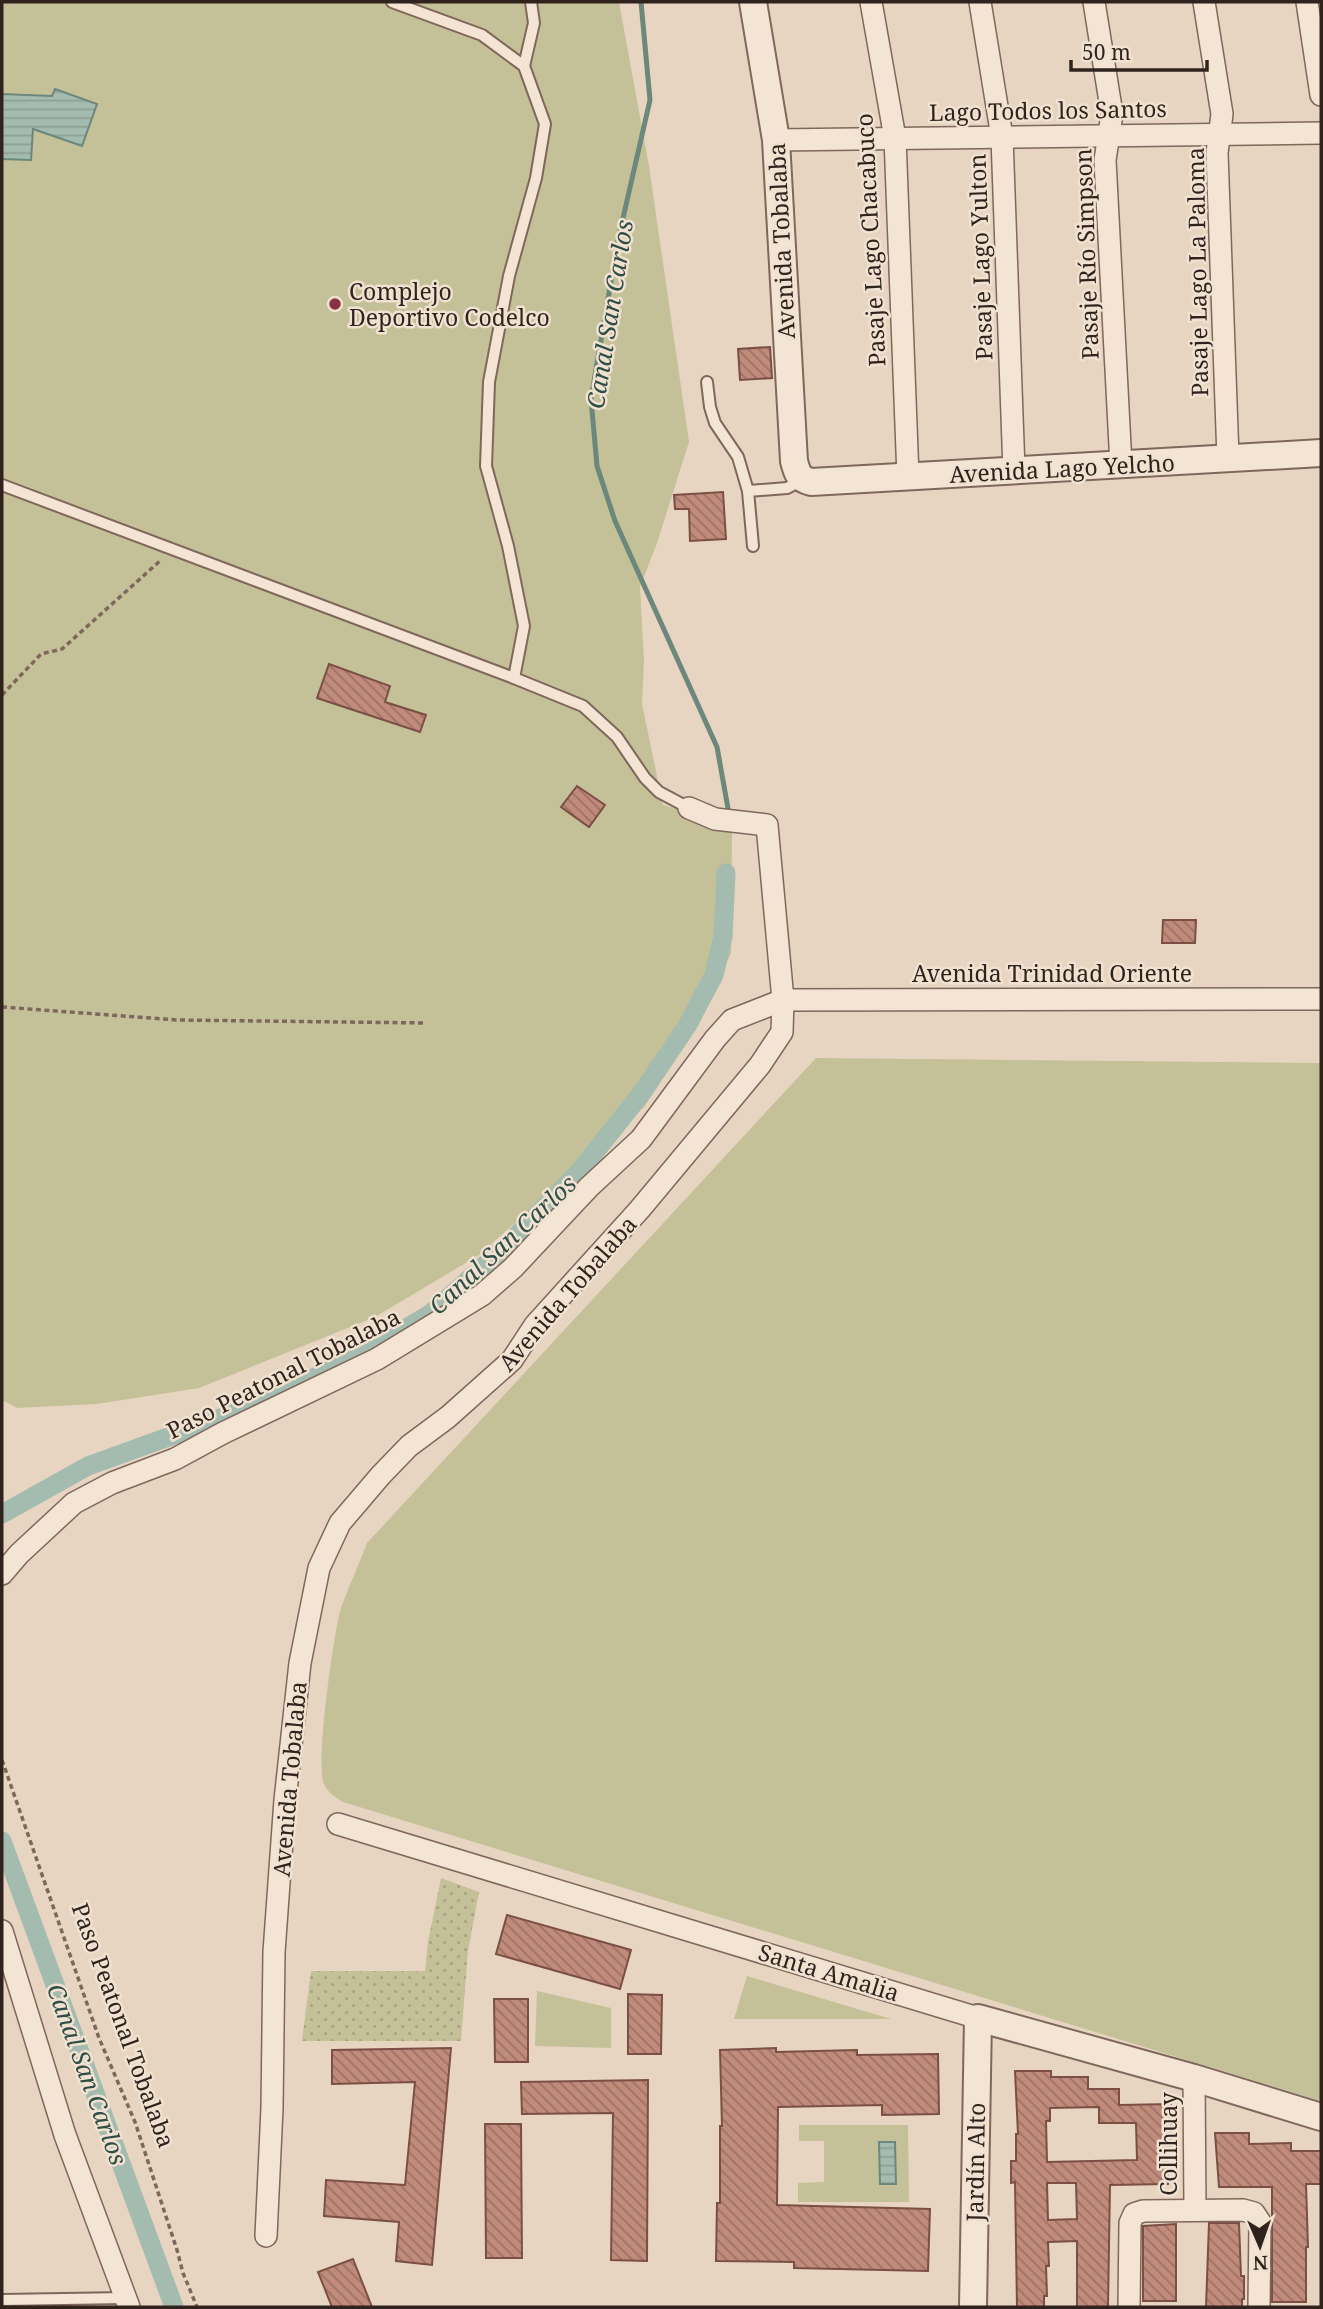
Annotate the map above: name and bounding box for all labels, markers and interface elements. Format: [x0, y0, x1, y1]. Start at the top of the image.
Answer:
scale bar [1071, 28, 1208, 72]
text: 50 m [1082, 38, 1131, 66]
street label: Lago Todos los Santos [929, 92, 1167, 128]
street label: Pasaje Lago Chacabuco [847, 113, 893, 367]
street label: Avenida Tobalaba [760, 142, 802, 340]
street label: Pasaje Lago La Paloma [1179, 147, 1215, 397]
street label: Pasaje Río Simpson [1066, 148, 1106, 360]
street label: Pasaje Lago Yulton [960, 153, 1000, 361]
water label: Canal San Carlos [578, 217, 640, 411]
place label: Complejo Deportivo Codelco [349, 275, 550, 333]
marker: Complejo Deportivo Codelco [327, 296, 343, 312]
street label: Avenida Lago Yelcho [948, 446, 1176, 490]
street label: Avenida Trinidad Oriente [912, 957, 1192, 989]
water label: Canal San Carlos [421, 1167, 583, 1321]
street label: Avenida Tobalaba [491, 1208, 643, 1378]
street label: Paso Peatonal Tobalaba [161, 1300, 405, 1446]
street label: Avenida Tobalaba [265, 1680, 313, 1878]
street label: Paso Peatonal Tobalaba [65, 1898, 183, 2152]
street label: Santa Amalia [755, 1935, 903, 2009]
water label: Canal San Carlos [40, 1979, 136, 2169]
street label: Collihuay [1152, 2092, 1184, 2196]
street label: Jardín Alto [958, 2102, 992, 2223]
north arrow [1225, 2211, 1295, 2281]
text: N [1253, 2250, 1269, 2276]

